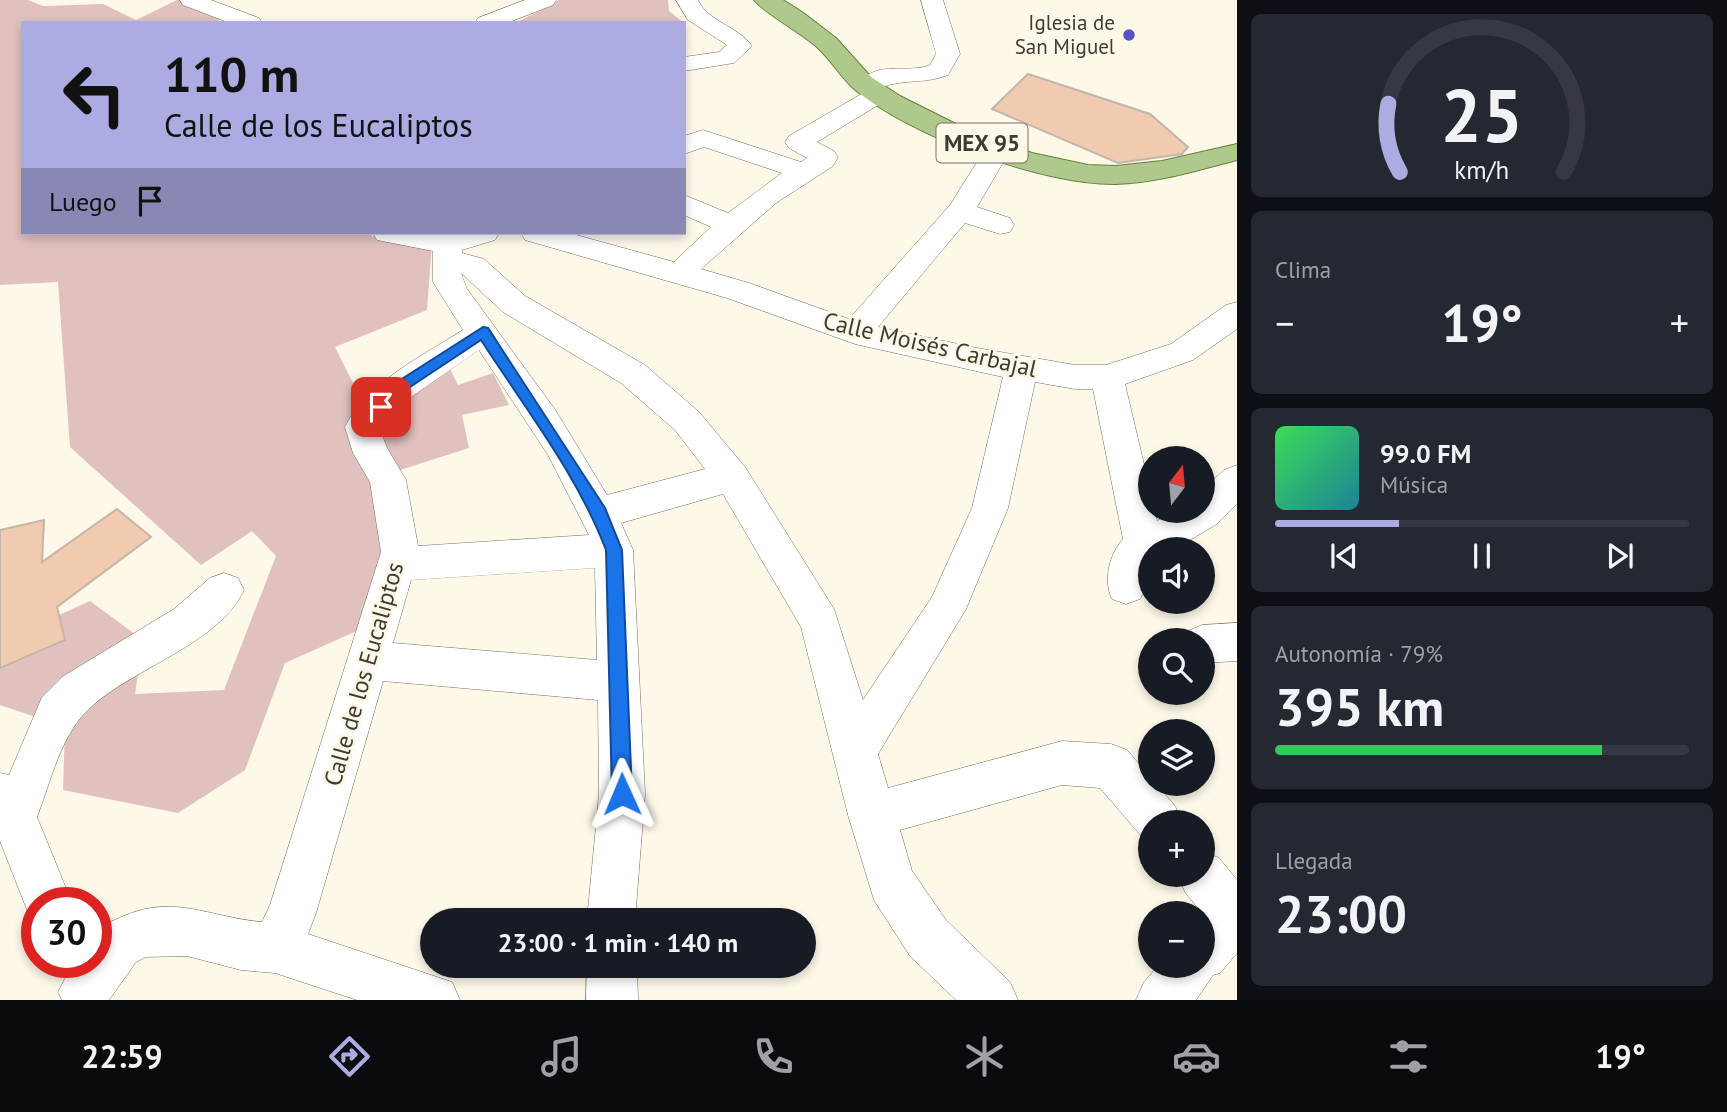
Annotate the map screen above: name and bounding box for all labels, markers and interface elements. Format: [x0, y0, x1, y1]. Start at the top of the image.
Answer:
place label: Iglesia de San Miguel [1015, 9, 1115, 60]
marker: Iglesia de San Miguel [1121, 27, 1137, 43]
text: 110 m [164, 42, 299, 106]
icon: left [49, 49, 140, 140]
text: 25 [1441, 68, 1523, 162]
text: Calle de los Eucaliptos [164, 104, 473, 146]
road number: MEX 95 [936, 124, 1028, 162]
text: km/h [1455, 153, 1509, 185]
icon: arrive [131, 182, 169, 220]
text: Luego [49, 185, 117, 218]
text: Clima [1275, 255, 1331, 284]
text: 19° [1441, 289, 1523, 356]
text: − [1275, 298, 1294, 347]
text: + [1670, 298, 1689, 347]
street label: Calle Moisés Carbajal [820, 305, 1040, 384]
pin [351, 377, 411, 437]
icon: arrive [362, 388, 400, 426]
text: 99.0 FM [1380, 437, 1471, 470]
north arrow [1138, 446, 1214, 523]
map controls [1138, 446, 1215, 978]
text: Música [1380, 470, 1448, 499]
button: sound [1138, 537, 1215, 614]
icon: previous [1325, 537, 1363, 575]
icon: pause [1463, 537, 1501, 575]
icon: next [1601, 537, 1639, 575]
street label: Calle de los Eucaliptos [317, 558, 410, 789]
button: search [1138, 628, 1215, 705]
text: Autonomía · 79% [1275, 639, 1443, 668]
text: 395 km [1275, 673, 1444, 740]
button: layers [1138, 719, 1215, 796]
position arrow [585, 757, 659, 831]
button: + [1138, 810, 1215, 887]
text: Llegada [1275, 846, 1353, 875]
text: 23:00 [1275, 880, 1407, 947]
speed limit sign: 30 [21, 887, 112, 978]
button: − [1138, 901, 1215, 978]
text: 23:00 · 1 min · 140 m [498, 926, 738, 959]
icon: directions [325, 1032, 374, 1081]
icon: music [537, 1032, 586, 1081]
icon: phone [749, 1032, 798, 1081]
icon: climate [960, 1032, 1009, 1081]
icon: car [1172, 1032, 1221, 1081]
icon: filters [1384, 1032, 1433, 1081]
text: 22:59 [81, 1035, 163, 1077]
text: 19° [1595, 1035, 1646, 1077]

